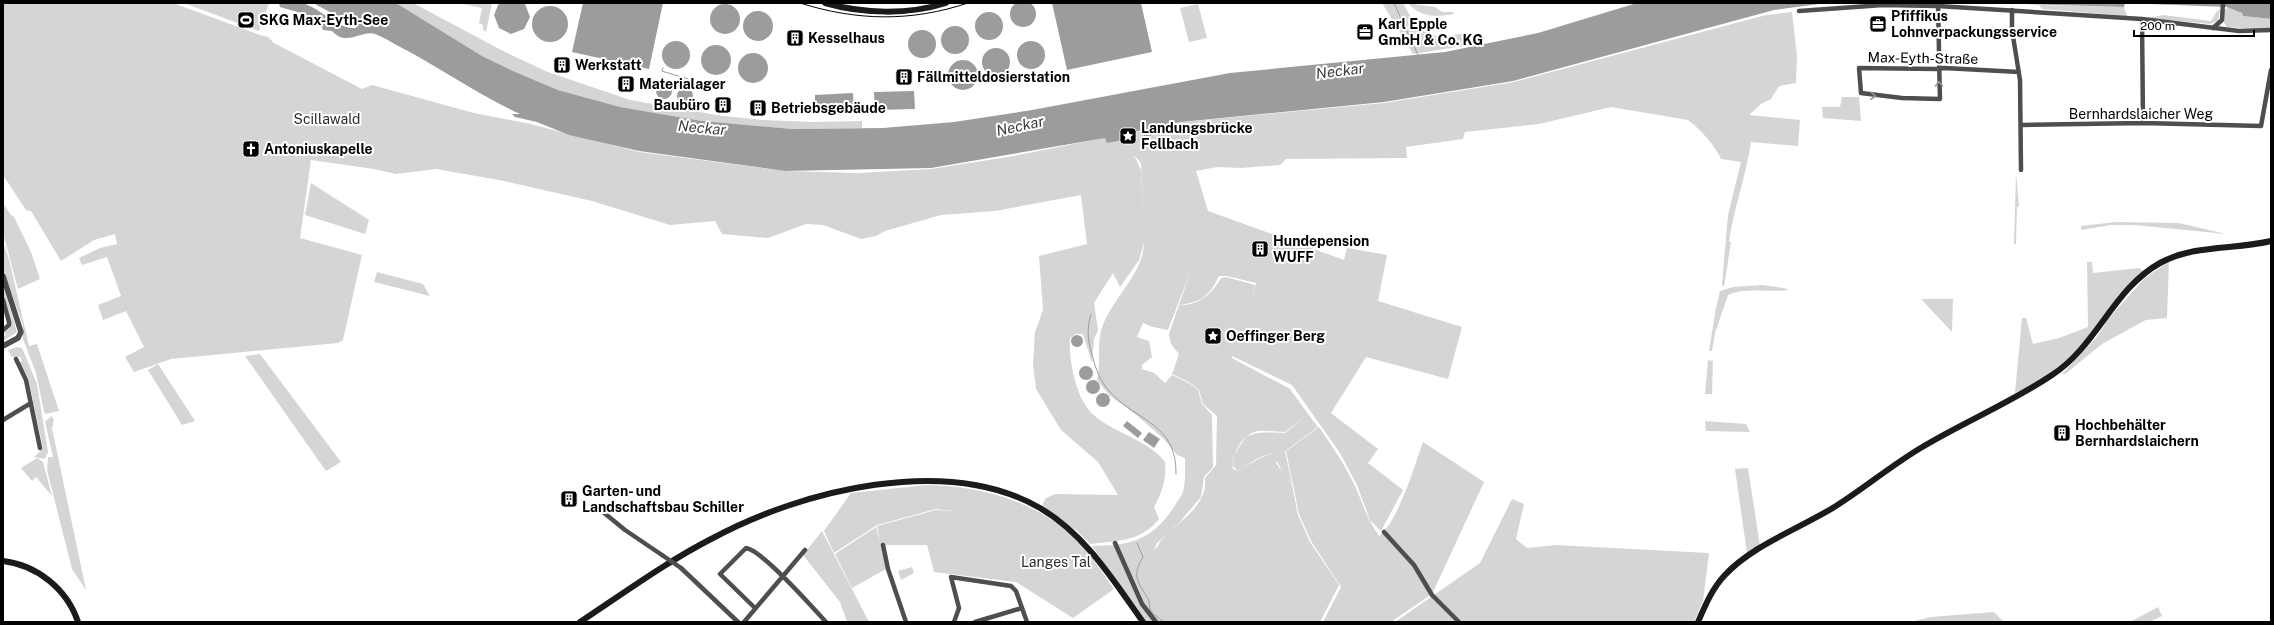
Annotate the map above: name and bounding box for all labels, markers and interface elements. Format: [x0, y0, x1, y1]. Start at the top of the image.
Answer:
place label: Pfiffikus Lohnverpackungsservice [1891, 8, 2057, 40]
sports icon: SKG Max-Eyth-See [236, 10, 256, 30]
place label: SKG Max-Eyth-See [259, 12, 388, 28]
scale bar [2134, 12, 2254, 38]
office icon: Pfiffikus Lohnverpackungsservice [1868, 14, 1888, 34]
place label: Karl Epple GmbH & Co. KG [1378, 16, 1483, 48]
text: 200 m [2140, 19, 2175, 33]
office icon: Karl Epple GmbH & Co. KG [1355, 22, 1375, 42]
building icon: Kesselhaus [785, 28, 805, 48]
place label: Kesselhaus [808, 30, 885, 46]
street label: Max-Eyth-Straße [1867, 49, 1979, 67]
building icon: Werkstatt [552, 55, 572, 75]
place label: Werkstatt [575, 57, 642, 73]
water label: Neckar [1315, 59, 1365, 82]
building icon: Fällmitteldosierstation [894, 67, 914, 87]
place label: Fällmitteldosierstation [917, 69, 1070, 85]
building icon: Materialager [616, 74, 636, 94]
place label: Materialager [639, 76, 726, 92]
one-way arrow [1935, 81, 1944, 87]
one-way arrow [1870, 91, 1876, 100]
building icon: Baubüro [713, 95, 733, 115]
place label: Baubüro [653, 97, 710, 113]
building icon: Betriebsgebäude [748, 98, 768, 118]
place label: Betriebsgebäude [771, 100, 886, 116]
street label: Bernhardslaicher Weg [2069, 106, 2213, 122]
park label: Scillawald [294, 111, 360, 127]
water label: Neckar [994, 112, 1046, 139]
water label: Neckar [677, 117, 727, 138]
place label: Landungsbrücke Fellbach [1141, 120, 1252, 152]
place icon: Landungsbrücke Fellbach [1118, 126, 1138, 146]
church icon: Antoniuskapelle [241, 139, 261, 159]
place label: Antoniuskapelle [264, 141, 373, 157]
place label: Hundepension WUFF [1273, 233, 1369, 265]
building icon: Hundepension WUFF [1250, 239, 1270, 259]
place icon: Oeffinger Berg [1203, 326, 1223, 346]
place label: Oeffinger Berg [1226, 328, 1325, 344]
place label: Hochbehälter Bernhardslaichern [2075, 417, 2199, 449]
building icon: Hochbehälter Bernhardslaichern [2052, 423, 2072, 443]
place label: Garten- und Landschaftsbau Schiller [582, 483, 744, 515]
building icon: Garten- und Landschaftsbau Schiller [559, 489, 579, 509]
park label: Langes Tal [1021, 554, 1091, 570]

